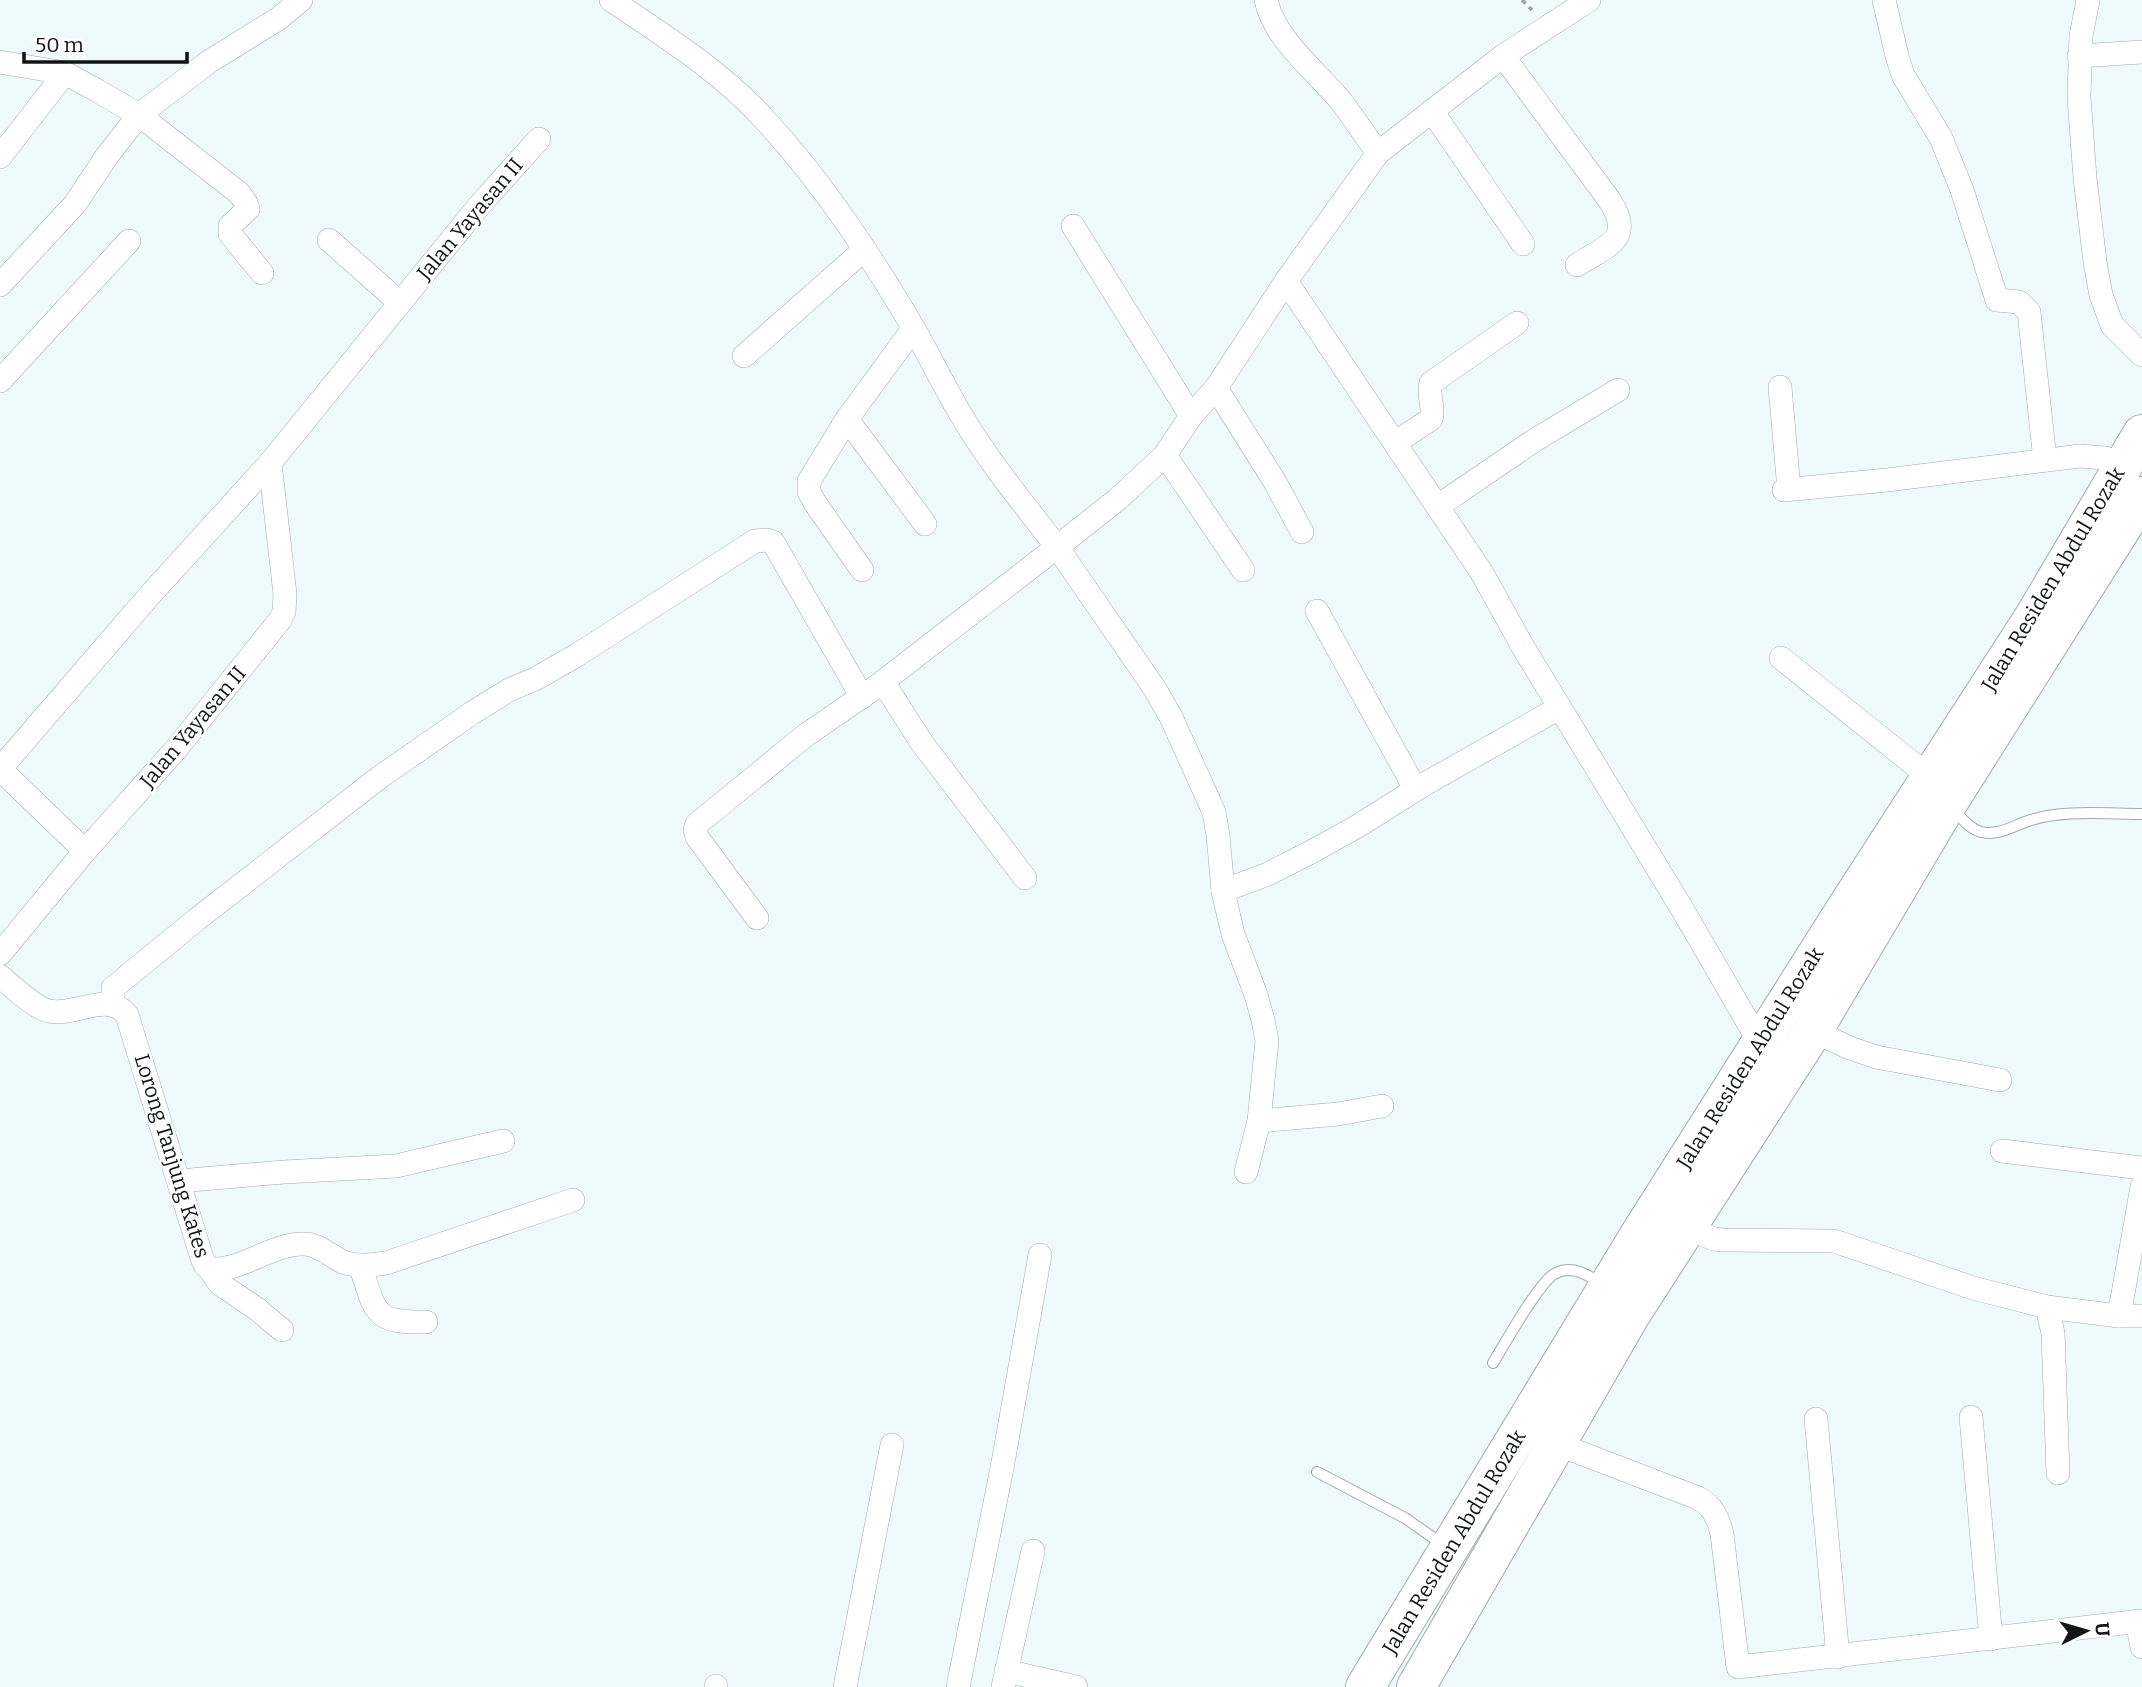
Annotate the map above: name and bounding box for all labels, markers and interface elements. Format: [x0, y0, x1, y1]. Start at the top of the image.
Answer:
scale bar [24, 21, 187, 65]
text: 50 m [35, 32, 84, 58]
street label: Jalan Yayasan II [411, 153, 529, 286]
street label: Jalan Residen Abdul Rozak [1975, 462, 2130, 697]
street label: Jalan Yayasan II [134, 661, 252, 794]
street label: Jalan Residen Abdul Rozak [1670, 942, 1829, 1175]
street label: Lorong Tanjung Kates [129, 1051, 215, 1261]
street label: Jalan Residen Abdul Rozak [1376, 1425, 1531, 1660]
north arrow [2051, 1596, 2121, 1666]
text: U [2090, 1622, 2115, 1638]

